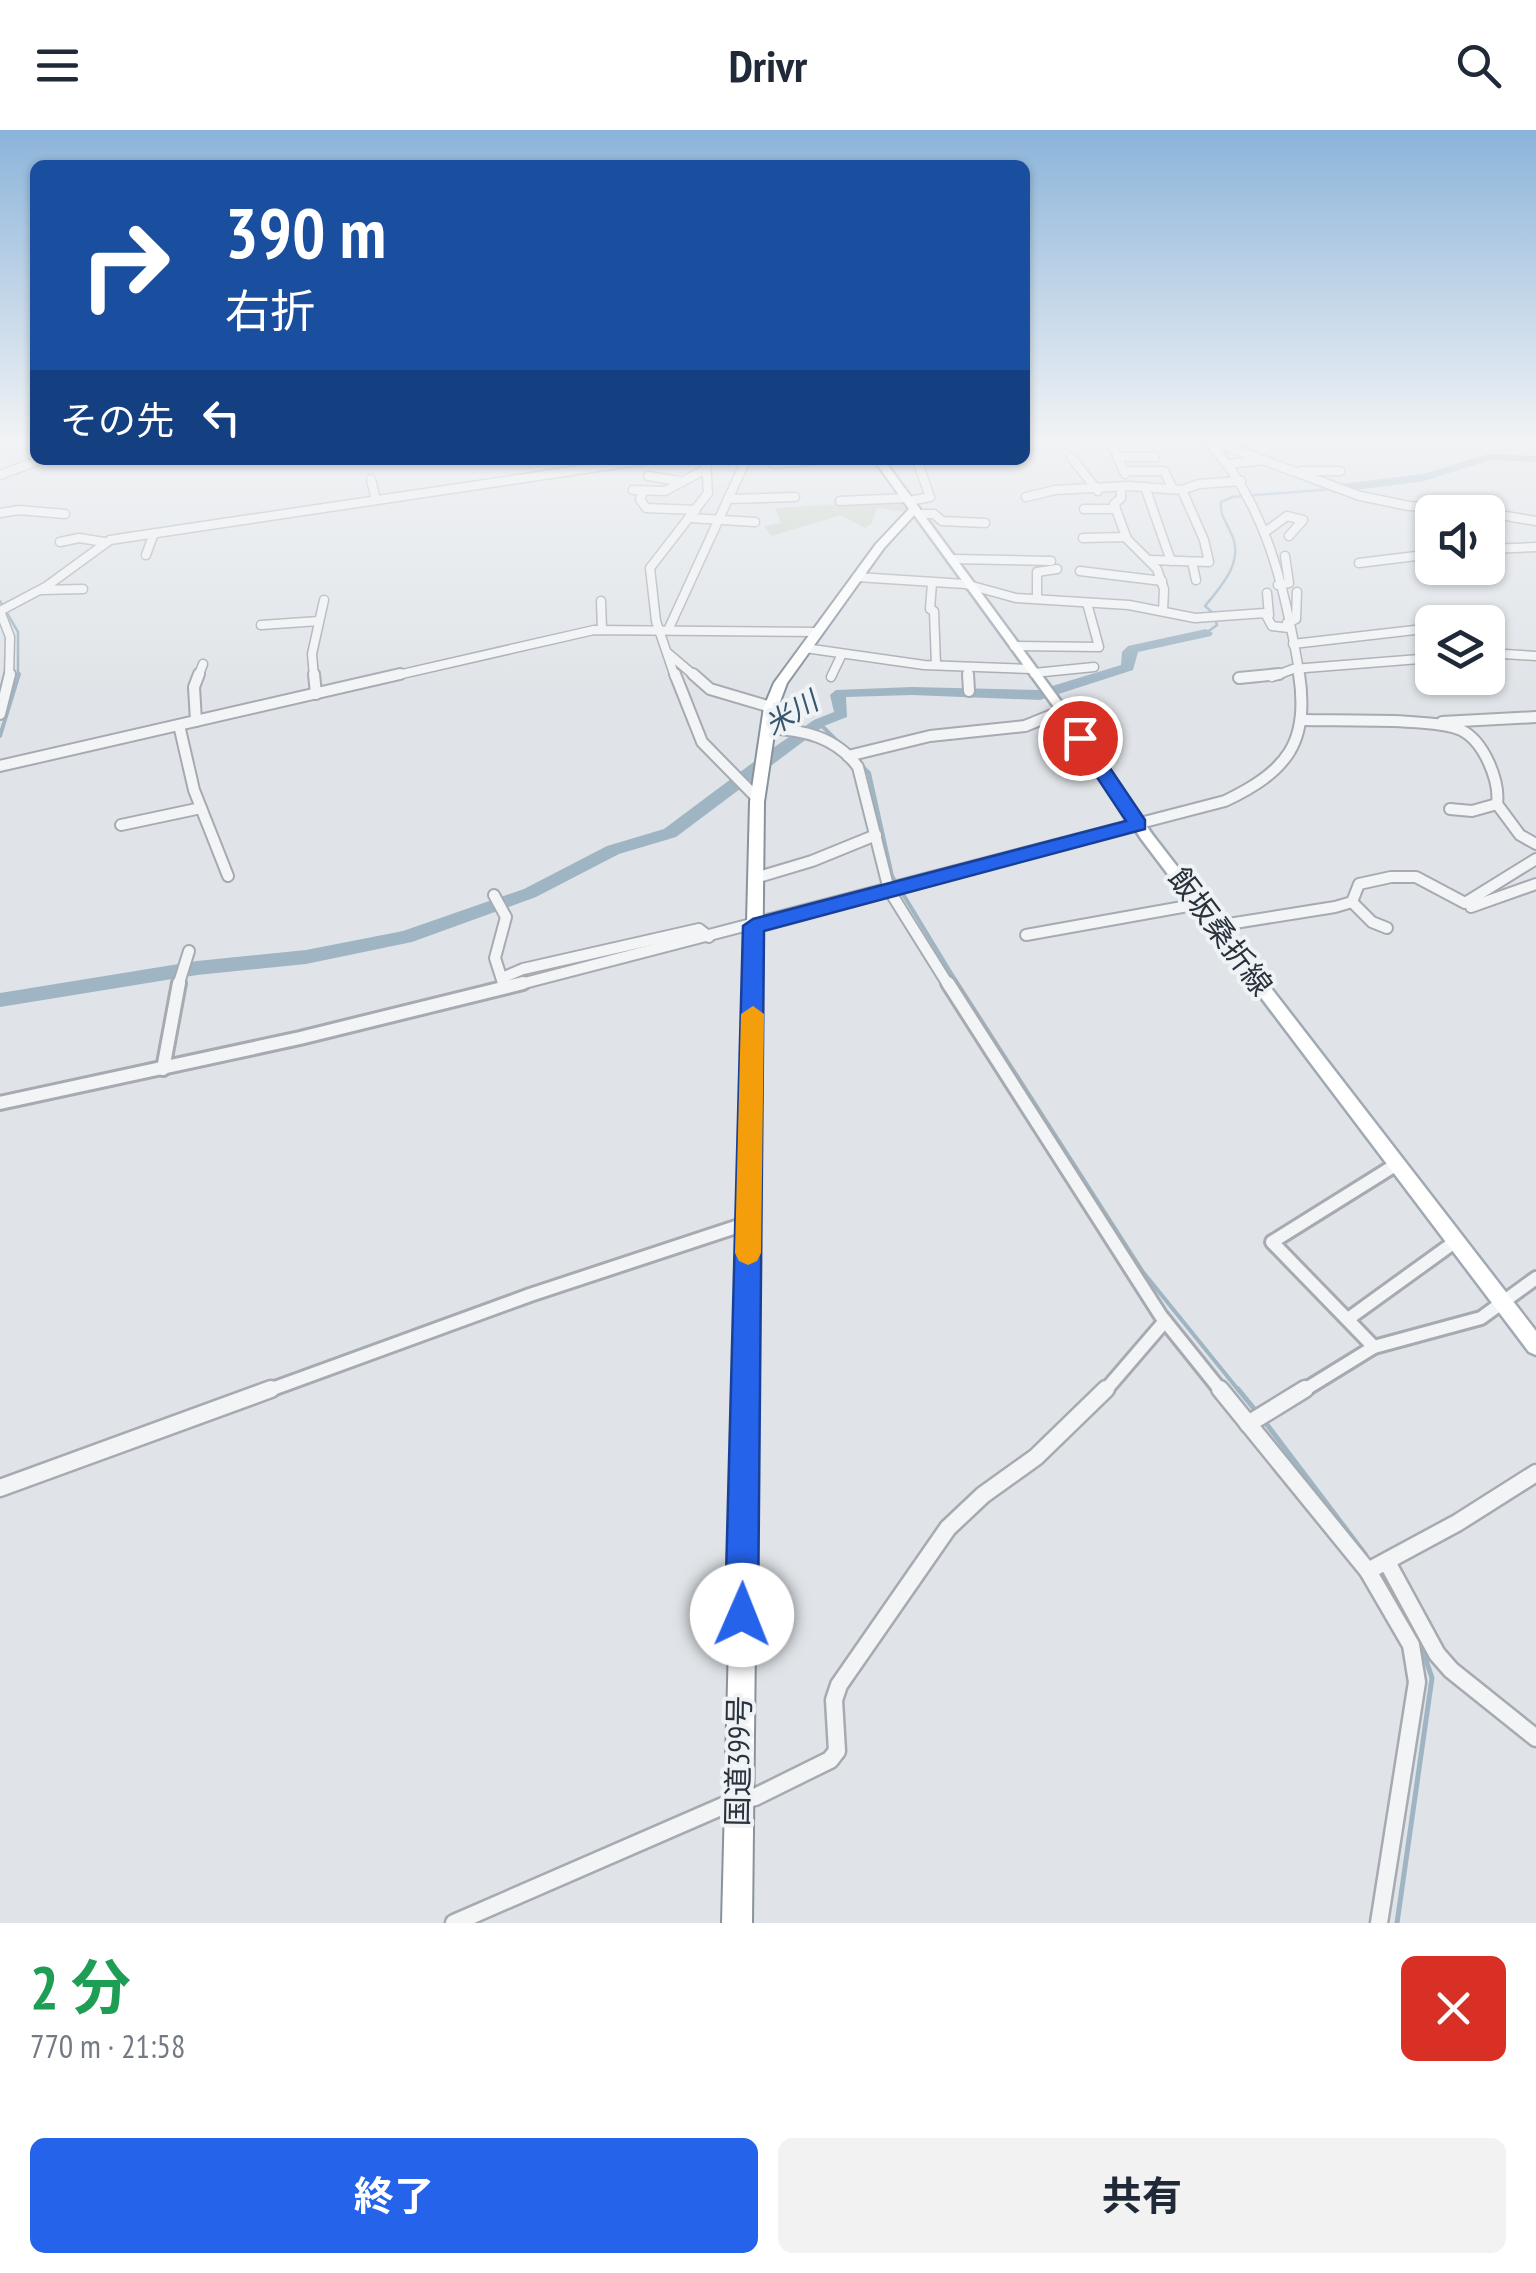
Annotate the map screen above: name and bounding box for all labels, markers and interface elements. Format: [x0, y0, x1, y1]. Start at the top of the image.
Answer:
text: Drivr [729, 36, 807, 94]
icon: menu [30, 38, 85, 93]
icon: search [1451, 38, 1506, 93]
text: 390 m [225, 187, 386, 277]
icon: right [60, 200, 190, 330]
text: 右折 [225, 281, 315, 339]
icon: left [194, 390, 249, 445]
text: その先 [60, 395, 174, 444]
map controls [1415, 495, 1505, 695]
button: sound [1415, 495, 1505, 585]
button: layers [1415, 605, 1505, 695]
water label: 米川 [757, 681, 827, 743]
pin [1038, 696, 1123, 781]
icon: arrive [1053, 711, 1108, 766]
street label: 飯坂桑折線 [1160, 859, 1282, 1003]
position arrow [690, 1563, 794, 1667]
street label: 国道399号 [717, 1695, 758, 1827]
text: 2 分 [30, 1948, 131, 2026]
button: close [1401, 1956, 1506, 2061]
text: 770 m · 21:58 [30, 2025, 185, 2067]
button: 終了 [30, 2138, 758, 2253]
button: 共有 [778, 2138, 1506, 2253]

